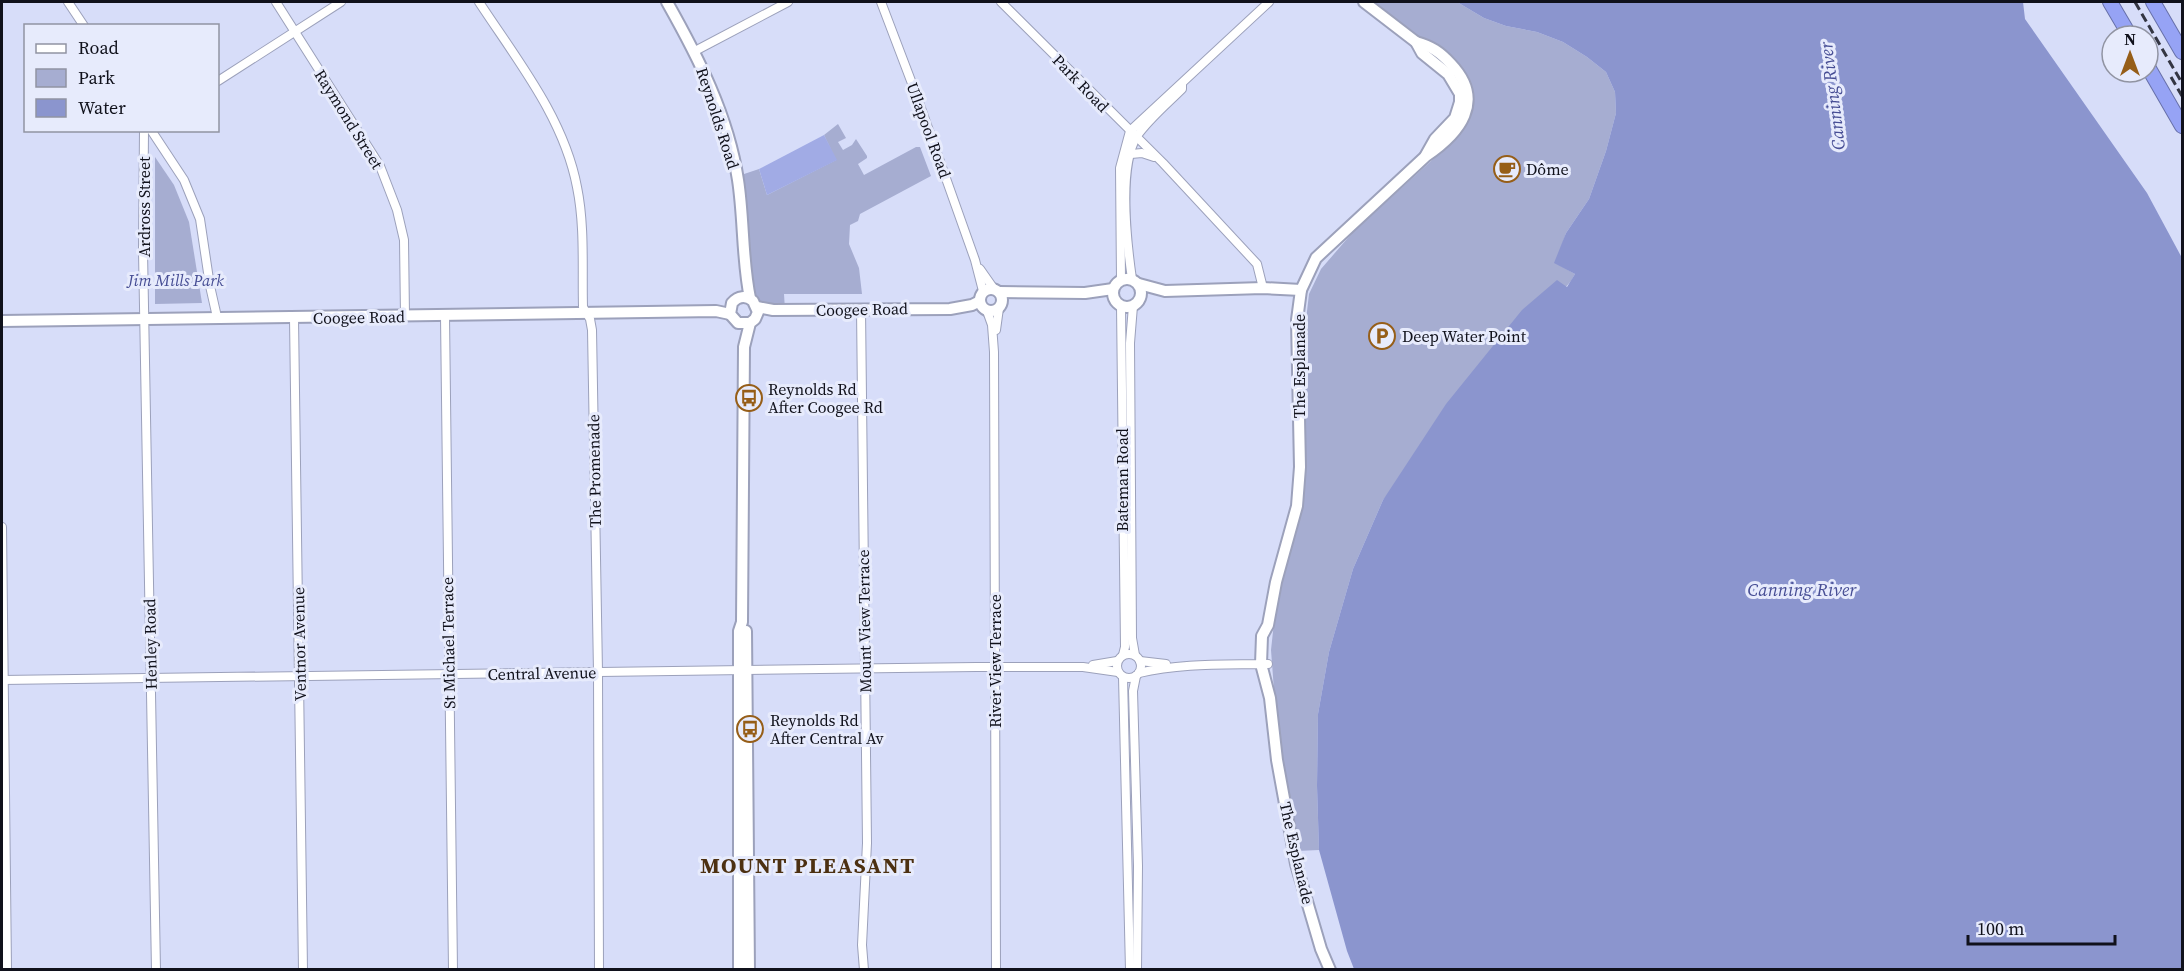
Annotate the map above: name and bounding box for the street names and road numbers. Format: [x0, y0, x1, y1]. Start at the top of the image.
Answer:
street label: Park Road [1048, 49, 1114, 117]
street label: Reynolds Road [691, 64, 745, 172]
street label: Raymond Street [310, 65, 389, 174]
street label: Ullapool Road [902, 79, 956, 181]
street label: Ardross Street [133, 156, 155, 257]
street label: Coogee Road [816, 297, 908, 321]
street label: Coogee Road [313, 305, 405, 329]
street label: The Esplanade [1288, 314, 1310, 418]
street label: The Promenade [582, 414, 606, 528]
street label: Bateman Road [1111, 428, 1133, 532]
street label: Mount View Terrace [852, 549, 876, 693]
street label: St Michael Terrace [436, 577, 460, 709]
street label: Ventnor Avenue [287, 587, 311, 701]
street label: River View Terrace [984, 594, 1006, 728]
street label: Henley Road [138, 598, 162, 690]
street label: Central Avenue [487, 661, 597, 685]
street label: The Esplanade [1275, 800, 1319, 906]

